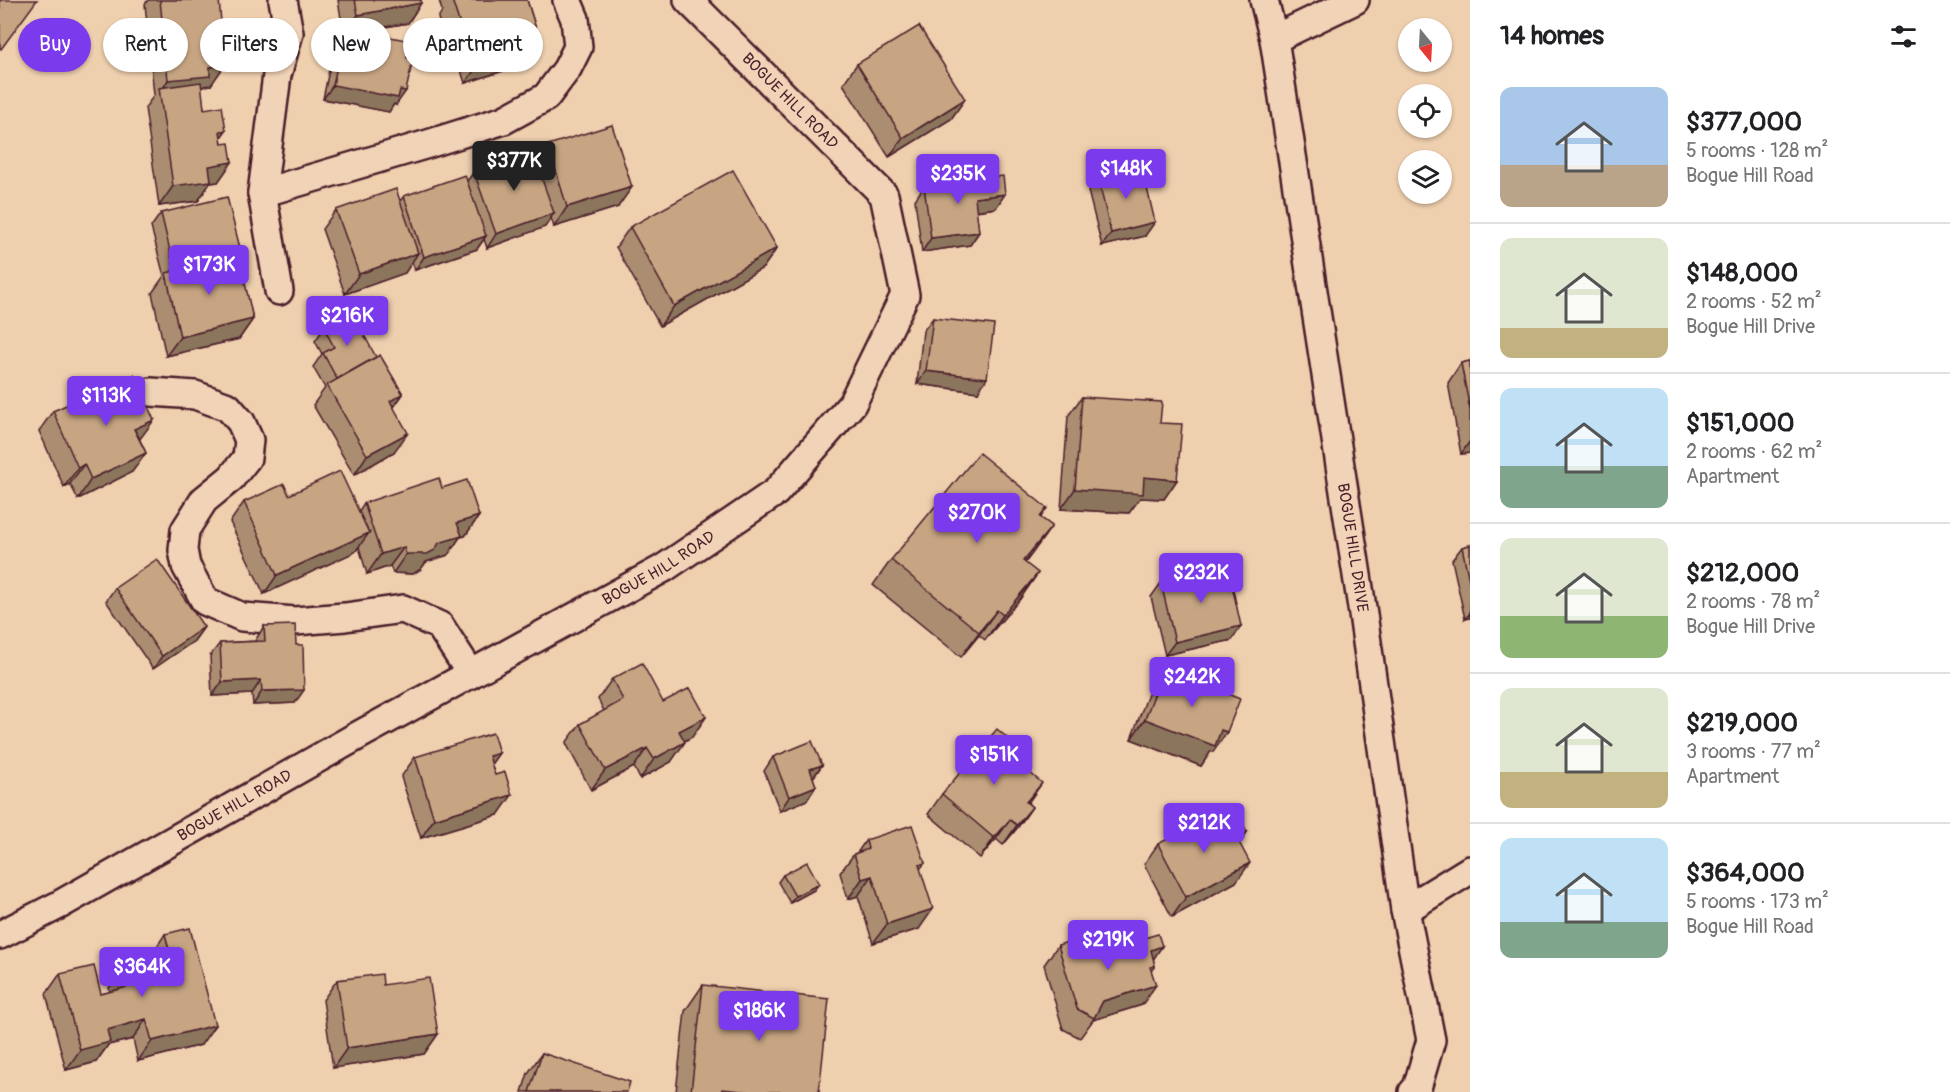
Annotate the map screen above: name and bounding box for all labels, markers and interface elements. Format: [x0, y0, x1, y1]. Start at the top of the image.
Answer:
chip: Buy [18, 18, 91, 72]
chip: Rent [103, 18, 188, 72]
chip: Filters [200, 18, 299, 72]
chip: New [311, 18, 391, 72]
chip: Apartment [403, 18, 543, 72]
north arrow [1398, 18, 1452, 72]
map controls [1398, 18, 1452, 204]
text: 14 homes [1500, 20, 1604, 52]
icon: filters [1887, 20, 1920, 53]
street label: BOGUE HILL ROAD [738, 49, 842, 153]
button: locate [1398, 84, 1452, 138]
text: $377,000 [1686, 106, 1802, 138]
icon: home [1548, 111, 1620, 183]
text: 5 rooms · 128 m² [1686, 138, 1828, 163]
pin: $377K [472, 141, 556, 192]
text: $377K [486, 148, 542, 173]
pin: $148K [1084, 149, 1168, 200]
button: layers [1398, 150, 1452, 204]
pin: $235K [916, 154, 1000, 205]
text: $148K [1100, 156, 1152, 181]
text: $235K [930, 161, 986, 186]
text: Bogue Hill Road [1686, 163, 1814, 188]
pin: $173K [167, 245, 251, 296]
text: $173K [183, 252, 235, 277]
text: $148,000 [1686, 257, 1798, 289]
icon: home [1548, 262, 1620, 334]
text: 2 rooms · 52 m² [1686, 289, 1822, 314]
pin: $216K [305, 296, 389, 347]
text: $216K [320, 303, 374, 328]
text: Bogue Hill Drive [1686, 314, 1815, 339]
pin: $113K [64, 376, 148, 427]
text: $113K [81, 383, 131, 408]
text: $151,000 [1686, 407, 1794, 439]
icon: home [1548, 412, 1620, 484]
text: 2 rooms · 62 m² [1686, 439, 1822, 464]
text: Apartment [1686, 464, 1779, 489]
street label: BOGUE HILL DRIVE [1333, 482, 1373, 614]
pin: $270K [935, 493, 1019, 544]
text: $270K [948, 500, 1006, 525]
street label: BOGUE HILL ROAD [599, 526, 719, 610]
pin: $232K [1159, 553, 1243, 604]
text: $212,000 [1686, 557, 1799, 589]
text: $232K [1173, 560, 1229, 585]
icon: home [1548, 562, 1620, 634]
text: 2 rooms · 78 m² [1686, 589, 1820, 614]
text: Bogue Hill Drive [1686, 614, 1815, 639]
pin: $242K [1150, 657, 1234, 708]
text: $242K [1164, 664, 1220, 689]
text: $219,000 [1686, 707, 1798, 739]
icon: home [1548, 712, 1620, 784]
pin: $151K [952, 735, 1036, 786]
text: 3 rooms · 77 m² [1686, 739, 1821, 764]
text: $151K [969, 742, 1019, 767]
text: Apartment [1686, 764, 1779, 789]
street label: BOGUE HILL ROAD [174, 765, 295, 846]
pin: $212K [1162, 803, 1246, 854]
text: $212K [1177, 810, 1231, 835]
text: $364,000 [1686, 857, 1805, 889]
icon: home [1548, 862, 1620, 934]
text: 5 rooms · 173 m² [1686, 889, 1829, 914]
text: Bogue Hill Road [1686, 914, 1814, 939]
pin: $219K [1066, 920, 1150, 971]
text: $219K [1082, 927, 1134, 952]
pin: $364K [100, 947, 184, 998]
text: $364K [113, 954, 171, 979]
pin: $186K [717, 991, 801, 1042]
text: $186K [733, 998, 785, 1023]

